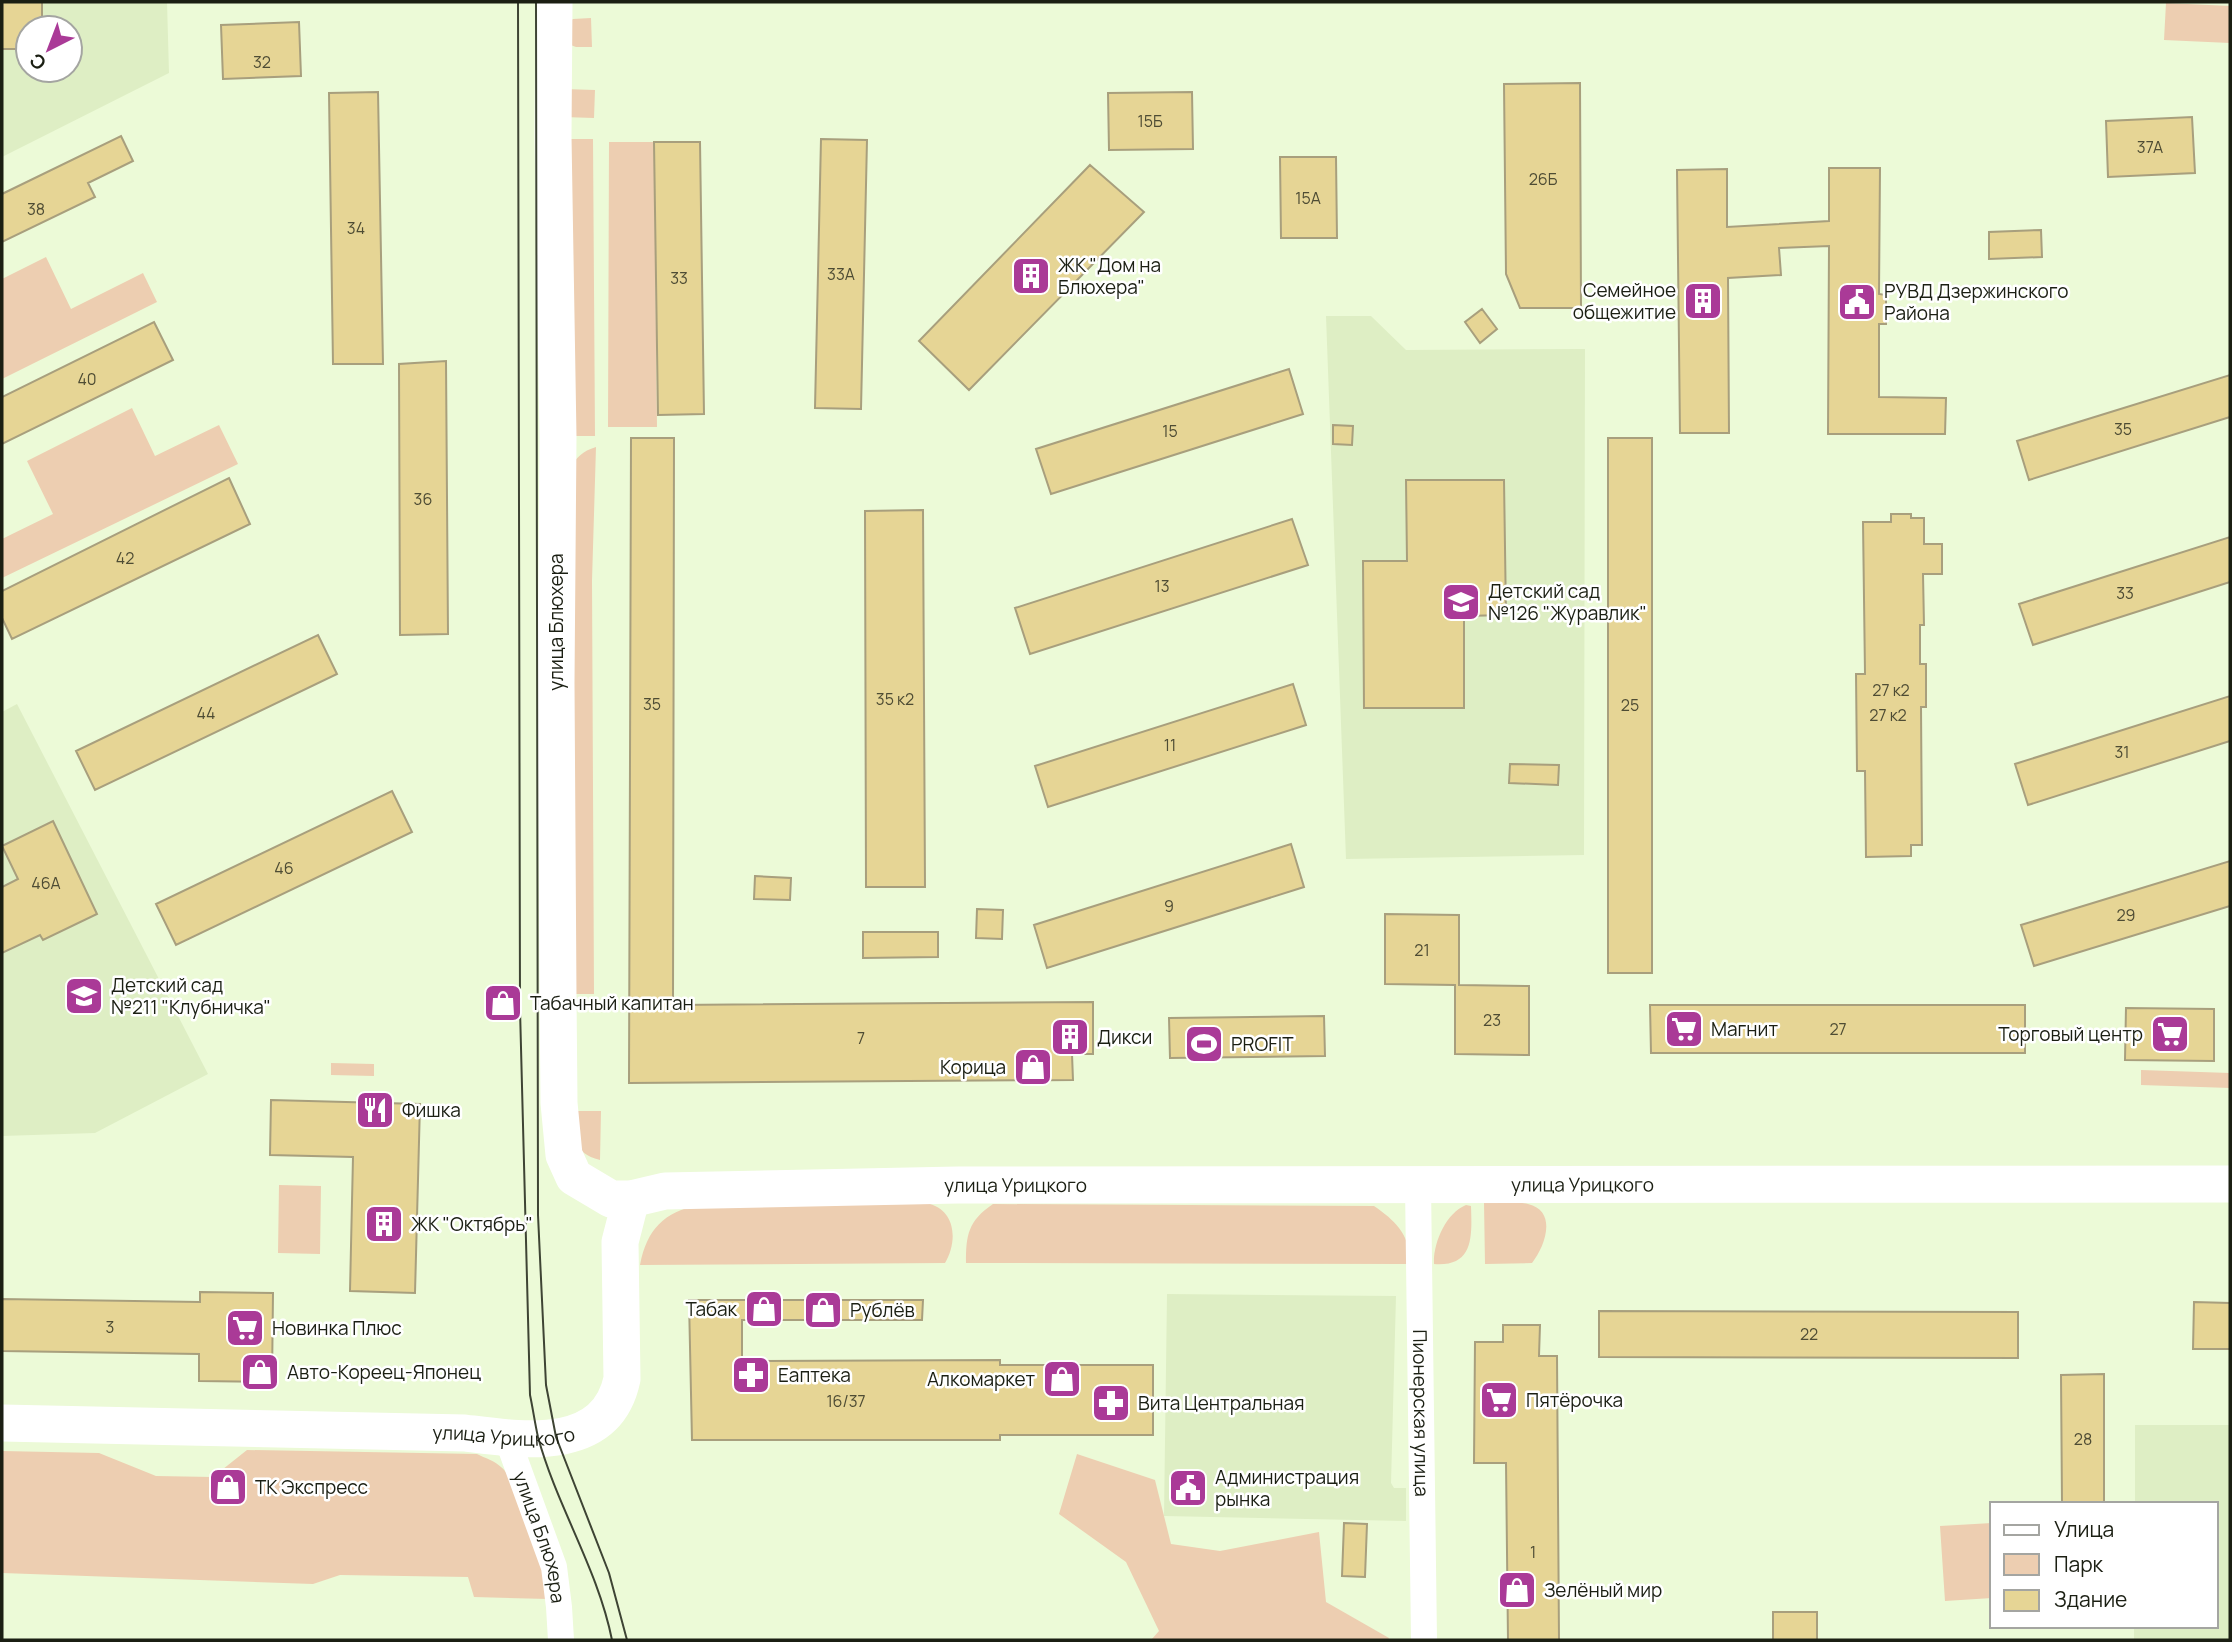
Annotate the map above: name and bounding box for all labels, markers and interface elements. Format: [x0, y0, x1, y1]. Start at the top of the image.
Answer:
north arrow [14, 14, 84, 84]
text: С [24, 47, 52, 76]
house number: 32 [253, 51, 271, 73]
house number: 15Б [1137, 110, 1163, 132]
house number: 37А [2137, 136, 2163, 158]
house number: 26Б [1529, 168, 1558, 190]
house number: 15А [1295, 187, 1321, 209]
house number: 38 [27, 198, 45, 220]
house number: 34 [347, 217, 365, 239]
place label: ЖК "Дом на Блюхера" [1058, 252, 1161, 300]
building icon: ЖК "Дом на Блюхера" [1010, 255, 1052, 297]
house number: 33А [827, 263, 855, 285]
house number: 33 [670, 267, 688, 289]
place label: Семейное общежитие [1573, 277, 1676, 325]
place label: РУВД Дзержинского Района [1884, 278, 2069, 326]
building icon: Семейное общежитие [1682, 280, 1724, 322]
public building icon: РУВД Дзержинского Района [1836, 281, 1878, 323]
house number: 40 [77, 368, 97, 390]
house number: 35 [2114, 418, 2132, 440]
house number: 15 [1162, 420, 1178, 442]
house number: 36 [414, 488, 432, 510]
house number: 42 [116, 547, 134, 569]
street label: улица Блюхера [543, 553, 569, 691]
house number: 13 [1154, 575, 1170, 597]
place label: Детский сад №126 "Журавлик" [1488, 578, 1647, 626]
school or university icon: Детский сад №126 "Журавлик" [1440, 581, 1482, 623]
house number: 33 [2116, 582, 2134, 604]
house number: 27 к2 [1872, 679, 1910, 701]
house number: 35 к2 [876, 688, 914, 710]
house number: 35 [643, 693, 661, 715]
house number: 25 [1621, 694, 1639, 716]
house number: 44 [196, 702, 216, 724]
house number: 27 к2 [1869, 704, 1907, 726]
house number: 11 [1164, 734, 1176, 756]
house number: 31 [2114, 741, 2130, 763]
house number: 46 [274, 857, 294, 879]
house number: 46А [31, 872, 61, 894]
house number: 9 [1164, 895, 1174, 917]
house number: 29 [2116, 904, 2136, 926]
house number: 21 [1414, 939, 1430, 961]
place label: Детский сад №211 "Клубничка" [111, 972, 271, 1020]
school or university icon: Детский сад №211 "Клубничка" [63, 975, 105, 1017]
shop icon: Табачный капитан [482, 982, 524, 1024]
place label: Табачный капитан [530, 990, 694, 1016]
supermarket icon: Магнит [1663, 1008, 1705, 1050]
house number: 23 [1483, 1009, 1501, 1031]
supermarket icon: Торговый центр [2149, 1013, 2191, 1055]
building icon: Дикси [1049, 1016, 1091, 1058]
place label: Магнит [1711, 1016, 1778, 1042]
house number: 27 [1829, 1018, 1847, 1040]
place label: Торговый центр [1998, 1021, 2143, 1047]
sports icon: PROFIT [1183, 1023, 1225, 1065]
place label: Дикси [1097, 1024, 1152, 1050]
house number: 7 [857, 1027, 865, 1049]
place label: PROFIT [1231, 1031, 1294, 1057]
shop icon: Корица [1012, 1046, 1054, 1088]
place label: Корица [940, 1054, 1006, 1080]
restaurant icon: Фишка [354, 1089, 396, 1131]
place label: Фишка [402, 1097, 461, 1123]
street label: улица Урицкого [1511, 1171, 1654, 1198]
street label: улица Урицкого [944, 1172, 1087, 1198]
building icon: ЖК "Октябрь" [363, 1203, 405, 1245]
place label: ЖК "Октябрь" [411, 1211, 533, 1237]
shop icon: Табак [743, 1288, 785, 1330]
shop icon: Рублёв [802, 1289, 844, 1331]
place label: Табак [685, 1296, 738, 1322]
place label: Рублёв [850, 1297, 915, 1323]
supermarket icon: Новинка Плюс [224, 1307, 266, 1349]
place label: Новинка Плюс [272, 1315, 402, 1341]
house number: 3 [106, 1316, 114, 1338]
house number: 22 [1800, 1323, 1818, 1345]
street label: Пионерская улица [1407, 1329, 1435, 1497]
shop icon: Авто-Кореец-Японец [239, 1351, 281, 1393]
pharmacy icon: Еаптека [730, 1354, 772, 1396]
shop icon: Алкомаркет [1041, 1358, 1083, 1400]
place label: Авто-Кореец-Японец [287, 1359, 481, 1385]
place label: Еаптека [778, 1362, 851, 1388]
place label: Алкомаркет [927, 1366, 1035, 1392]
supermarket icon: Пятёрочка [1478, 1379, 1520, 1421]
pharmacy icon: Вита Центральная [1090, 1382, 1132, 1424]
place label: Пятёрочка [1526, 1387, 1623, 1413]
house number: 16/37 [826, 1390, 866, 1412]
place label: Вита Центральная [1138, 1390, 1305, 1416]
street label: улица Урицкого [432, 1419, 578, 1452]
house number: 28 [2074, 1428, 2092, 1450]
place label: Администрация рынка [1215, 1464, 1359, 1512]
shop icon: ТК Экспресс [207, 1466, 249, 1508]
public building icon: Администрация рынка [1167, 1467, 1209, 1509]
street label: улица Блюхера [507, 1468, 571, 1605]
place label: ТК Экспресс [255, 1474, 368, 1500]
legend [1990, 1502, 2218, 1628]
text: Улица [2054, 1515, 2114, 1543]
house number: 1 [1530, 1541, 1536, 1563]
text: Парк [2054, 1550, 2104, 1578]
shop icon: Зелёный мир [1496, 1569, 1538, 1611]
place label: Зелёный мир [1544, 1577, 1662, 1603]
text: Здание [2054, 1585, 2127, 1613]

